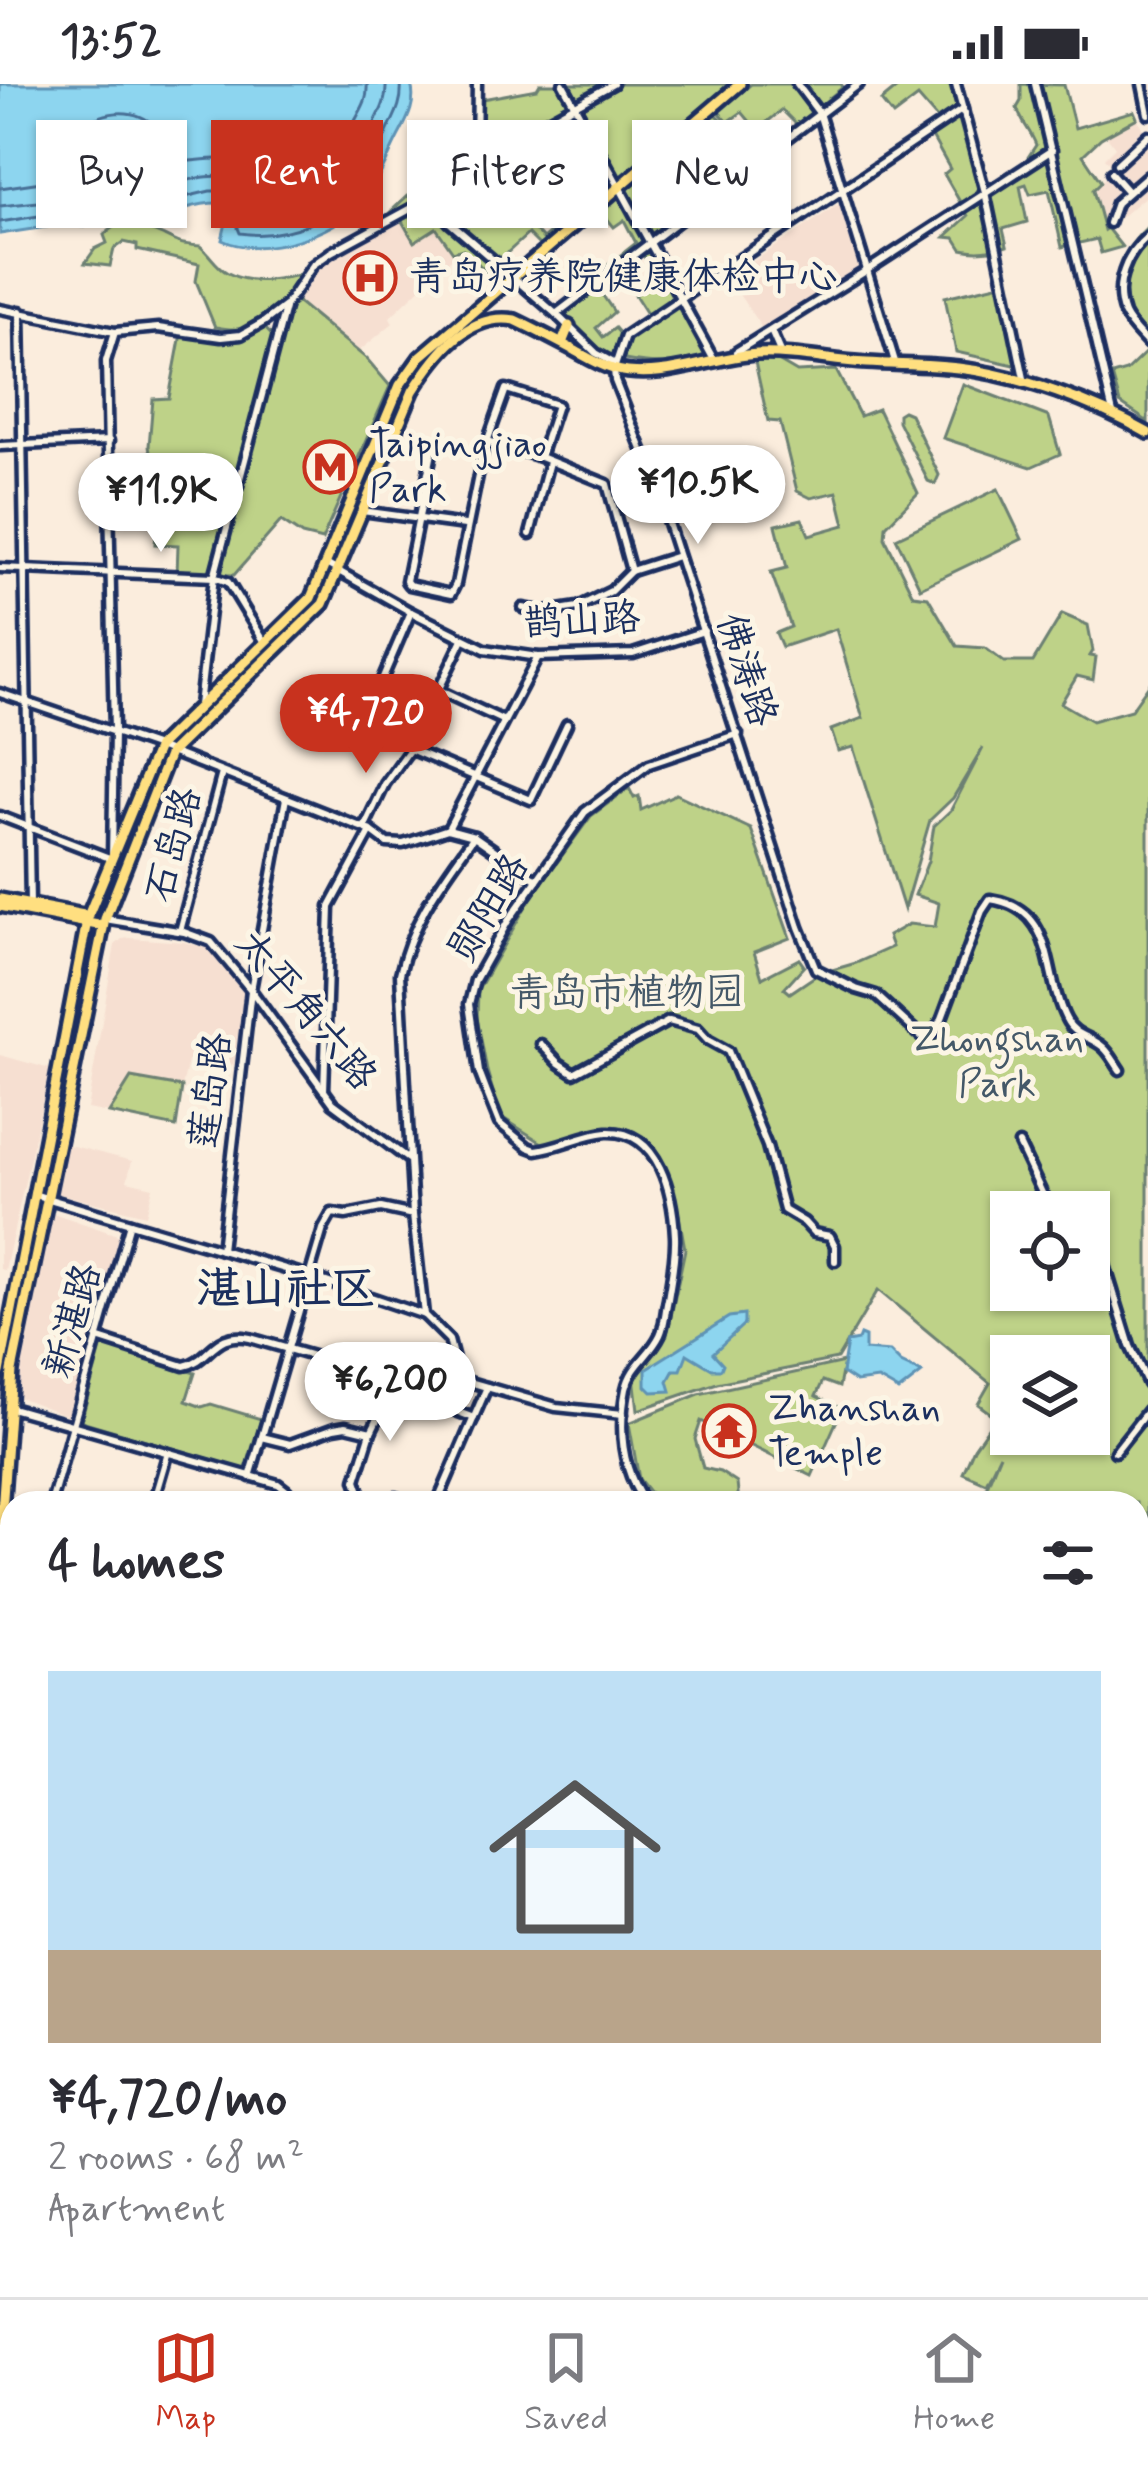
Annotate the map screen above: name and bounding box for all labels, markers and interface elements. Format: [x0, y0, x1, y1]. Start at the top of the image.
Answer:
text: 13:52 [60, 13, 162, 72]
chip: Buy [36, 120, 187, 228]
chip: Rent [211, 120, 383, 228]
chip: Filters [407, 120, 608, 228]
chip: New [632, 120, 791, 228]
hospital icon: 青岛疗养院健康体检中心 [342, 250, 398, 306]
place label: 青岛疗养院健康体检中心 [409, 253, 838, 304]
place label: Taipingjiao Park [369, 420, 547, 516]
metro station icon: Taipingjiao Park [302, 439, 358, 495]
pin: ¥10.5K [600, 445, 796, 547]
pin: ¥11.9K [63, 453, 259, 555]
text: ¥10.5K [637, 458, 759, 509]
text: ¥11.9K [105, 466, 217, 517]
street label: 鹊山路 [522, 593, 642, 651]
street label: 佛涛路 [703, 606, 787, 734]
pin: ¥4,720 [268, 674, 464, 776]
text: ¥4,720 [307, 687, 425, 738]
street label: 石岛路 [135, 782, 215, 908]
street label: 郧阳路 [438, 845, 542, 971]
street label: 太平角六路 [223, 920, 387, 1102]
park label: 青岛市植物园 [510, 969, 744, 1020]
park label: Zhongshan Park [910, 1015, 1084, 1111]
street label: 莲岛路 [180, 1030, 244, 1152]
map controls [990, 1191, 1110, 1455]
button: locate [990, 1191, 1110, 1311]
street label: 新湛路 [33, 1258, 115, 1384]
district label: 湛山社区 [196, 1261, 376, 1320]
button: layers [990, 1335, 1110, 1455]
pin: ¥6,200 [292, 1342, 488, 1444]
text: ¥6,200 [332, 1355, 448, 1406]
place label: Zhanshan Temple [768, 1384, 941, 1480]
temple icon: Zhanshan Temple [701, 1403, 757, 1459]
text: 4 homes [48, 1530, 225, 1596]
icon: filters [1035, 1530, 1101, 1596]
icon: home [467, 1749, 683, 1965]
text: ¥4,720/mo [48, 2067, 287, 2133]
text: 2 rooms · 68 m² [48, 2133, 304, 2184]
text: Apartment [48, 2184, 225, 2235]
tab: Map [153, 2325, 219, 2441]
tab: Saved [524, 2325, 608, 2441]
tab: Home [913, 2325, 995, 2441]

